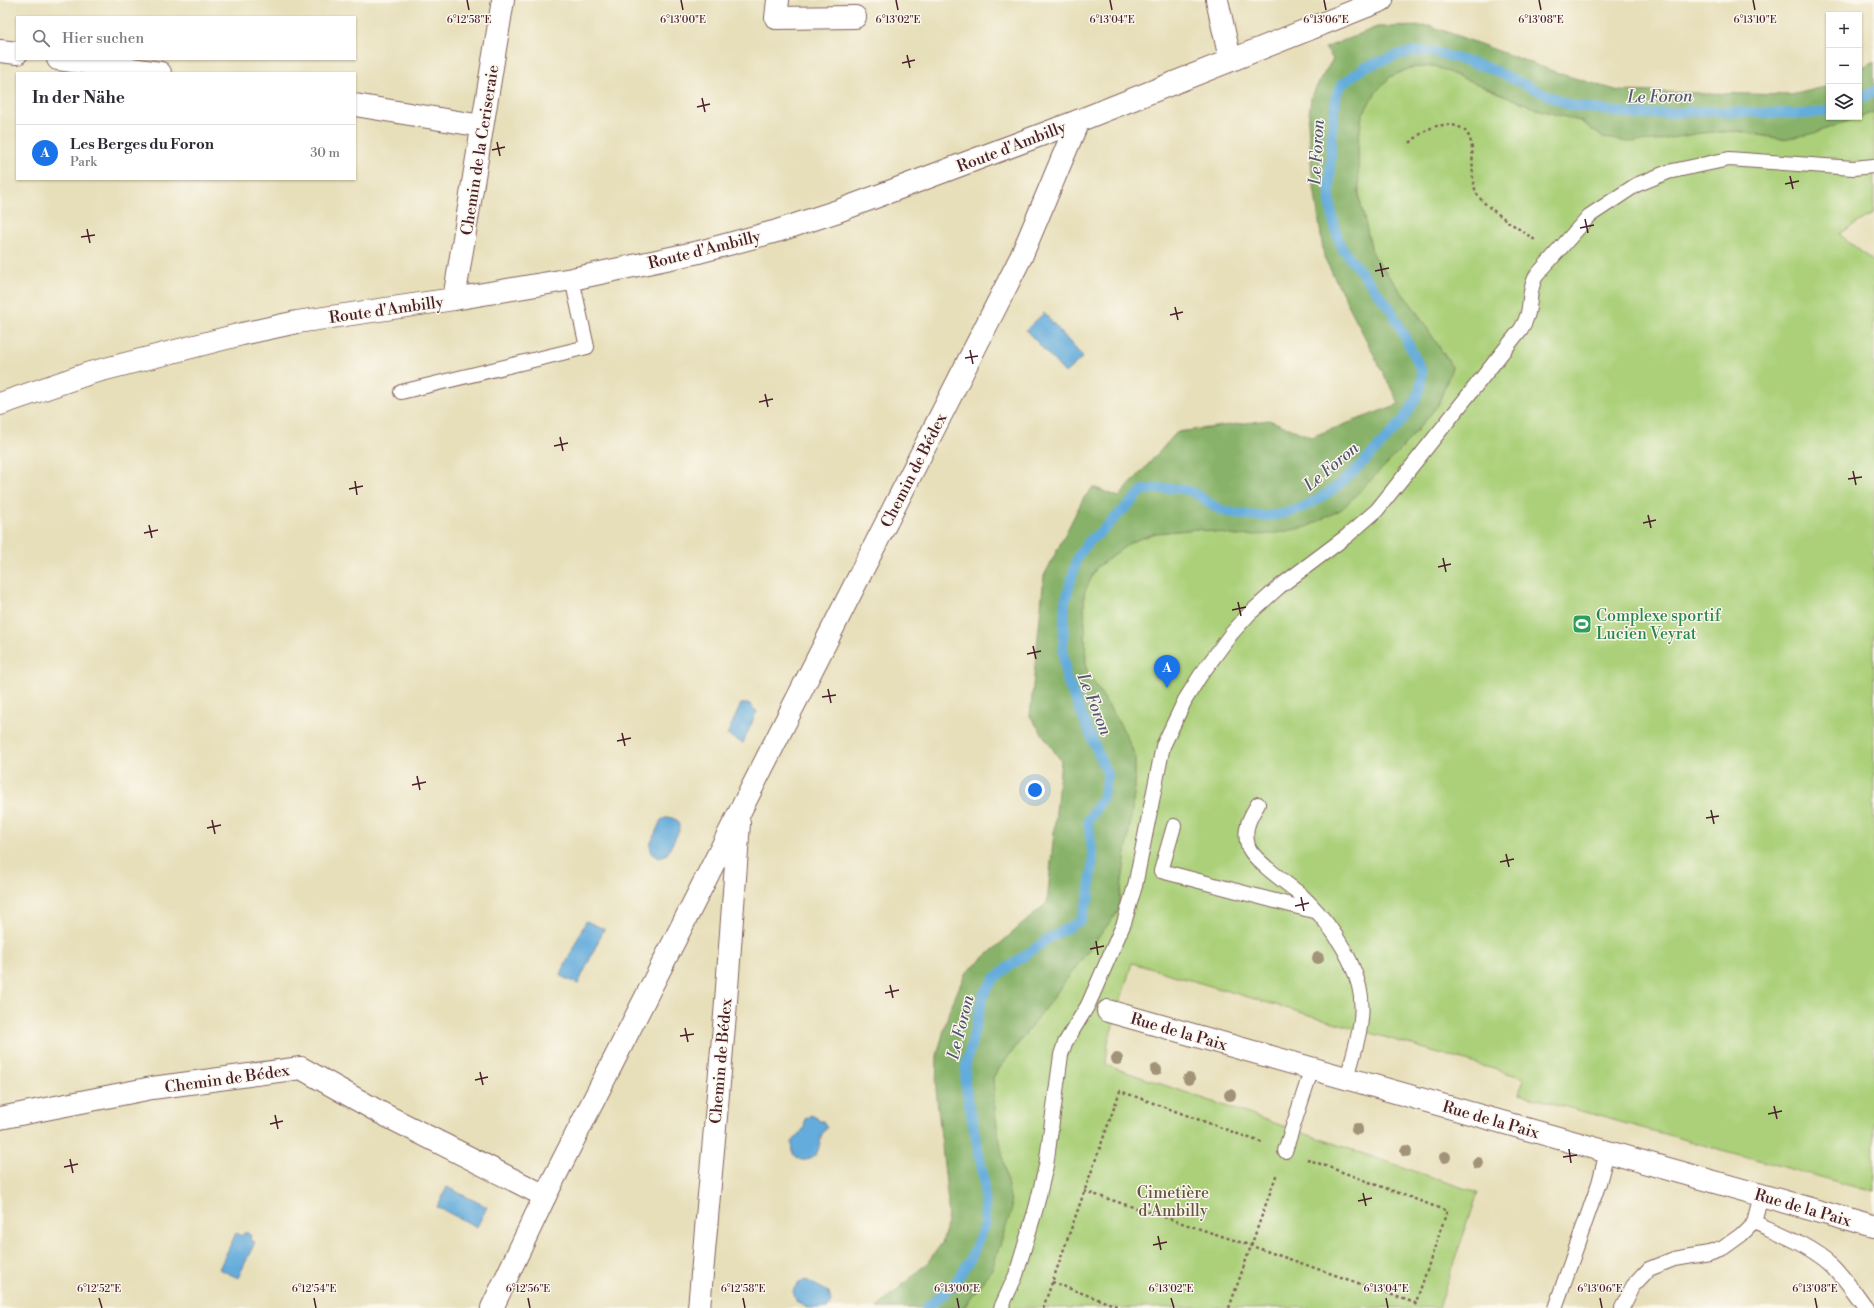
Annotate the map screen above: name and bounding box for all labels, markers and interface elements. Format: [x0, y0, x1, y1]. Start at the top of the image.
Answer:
map controls [1826, 12, 1862, 120]
button: + [1826, 12, 1862, 48]
text: 6°12'58"E [447, 14, 491, 26]
text: 6°13'00"E [660, 14, 706, 26]
text: 6°13'02"E [876, 14, 920, 26]
text: 6°13'04"E [1089, 14, 1135, 26]
text: 6°13'06"E [1303, 14, 1349, 26]
text: 6°13'08"E [1518, 14, 1564, 26]
text: 6°13'10"E [1733, 14, 1777, 26]
search box [16, 16, 356, 60]
icon: search [30, 27, 52, 49]
text: Hier suchen [62, 29, 144, 48]
button: − [1826, 48, 1862, 84]
street label: Chemin de la Ceriseraie [457, 63, 503, 237]
button: layers [1826, 84, 1862, 120]
water label: Le Foron [1626, 85, 1693, 109]
text: In der Nähe [32, 87, 125, 109]
street label: Route d'Ambilly [954, 117, 1069, 177]
water label: Le Foron [1304, 118, 1330, 186]
text: Les Berges du Foron [70, 135, 214, 154]
text: A [40, 145, 50, 161]
text: 30 m [310, 145, 340, 161]
text: Park [70, 154, 97, 170]
street label: Route d'Ambilly [646, 226, 763, 274]
street label: Route d'Ambilly [328, 292, 445, 328]
street label: Chemin de Bédex [876, 409, 952, 531]
water label: Le Foron [1299, 437, 1364, 497]
place label: Complexe sportif Lucien Veyrat [1596, 606, 1722, 644]
sports icon: Complexe sportif Lucien Veyrat [1571, 613, 1593, 635]
pin: A [1154, 655, 1180, 688]
water label: Le Foron [1071, 669, 1117, 739]
your location [1025, 780, 1045, 800]
water label: Le Foron [942, 992, 980, 1063]
street label: Chemin de Bédex [706, 997, 737, 1125]
street label: Rue de la Paix [1128, 1009, 1230, 1056]
street label: Chemin de Bédex [163, 1060, 292, 1098]
street label: Rue de la Paix [1440, 1097, 1542, 1144]
park label: Cimetière d'Ambilly [1137, 1183, 1209, 1221]
street label: Rue de la Paix [1752, 1185, 1854, 1232]
text: 6°12'52"E [77, 1283, 121, 1295]
text: 6°12'54"E [292, 1283, 336, 1295]
text: 6°12'56"E [506, 1283, 550, 1295]
text: 6°12'58"E [721, 1283, 765, 1295]
text: 6°13'00"E [934, 1283, 980, 1295]
text: 6°13'02"E [1149, 1283, 1193, 1295]
text: 6°13'04"E [1363, 1283, 1409, 1295]
text: 6°13'06"E [1577, 1283, 1623, 1295]
text: 6°13'08"E [1792, 1283, 1838, 1295]

